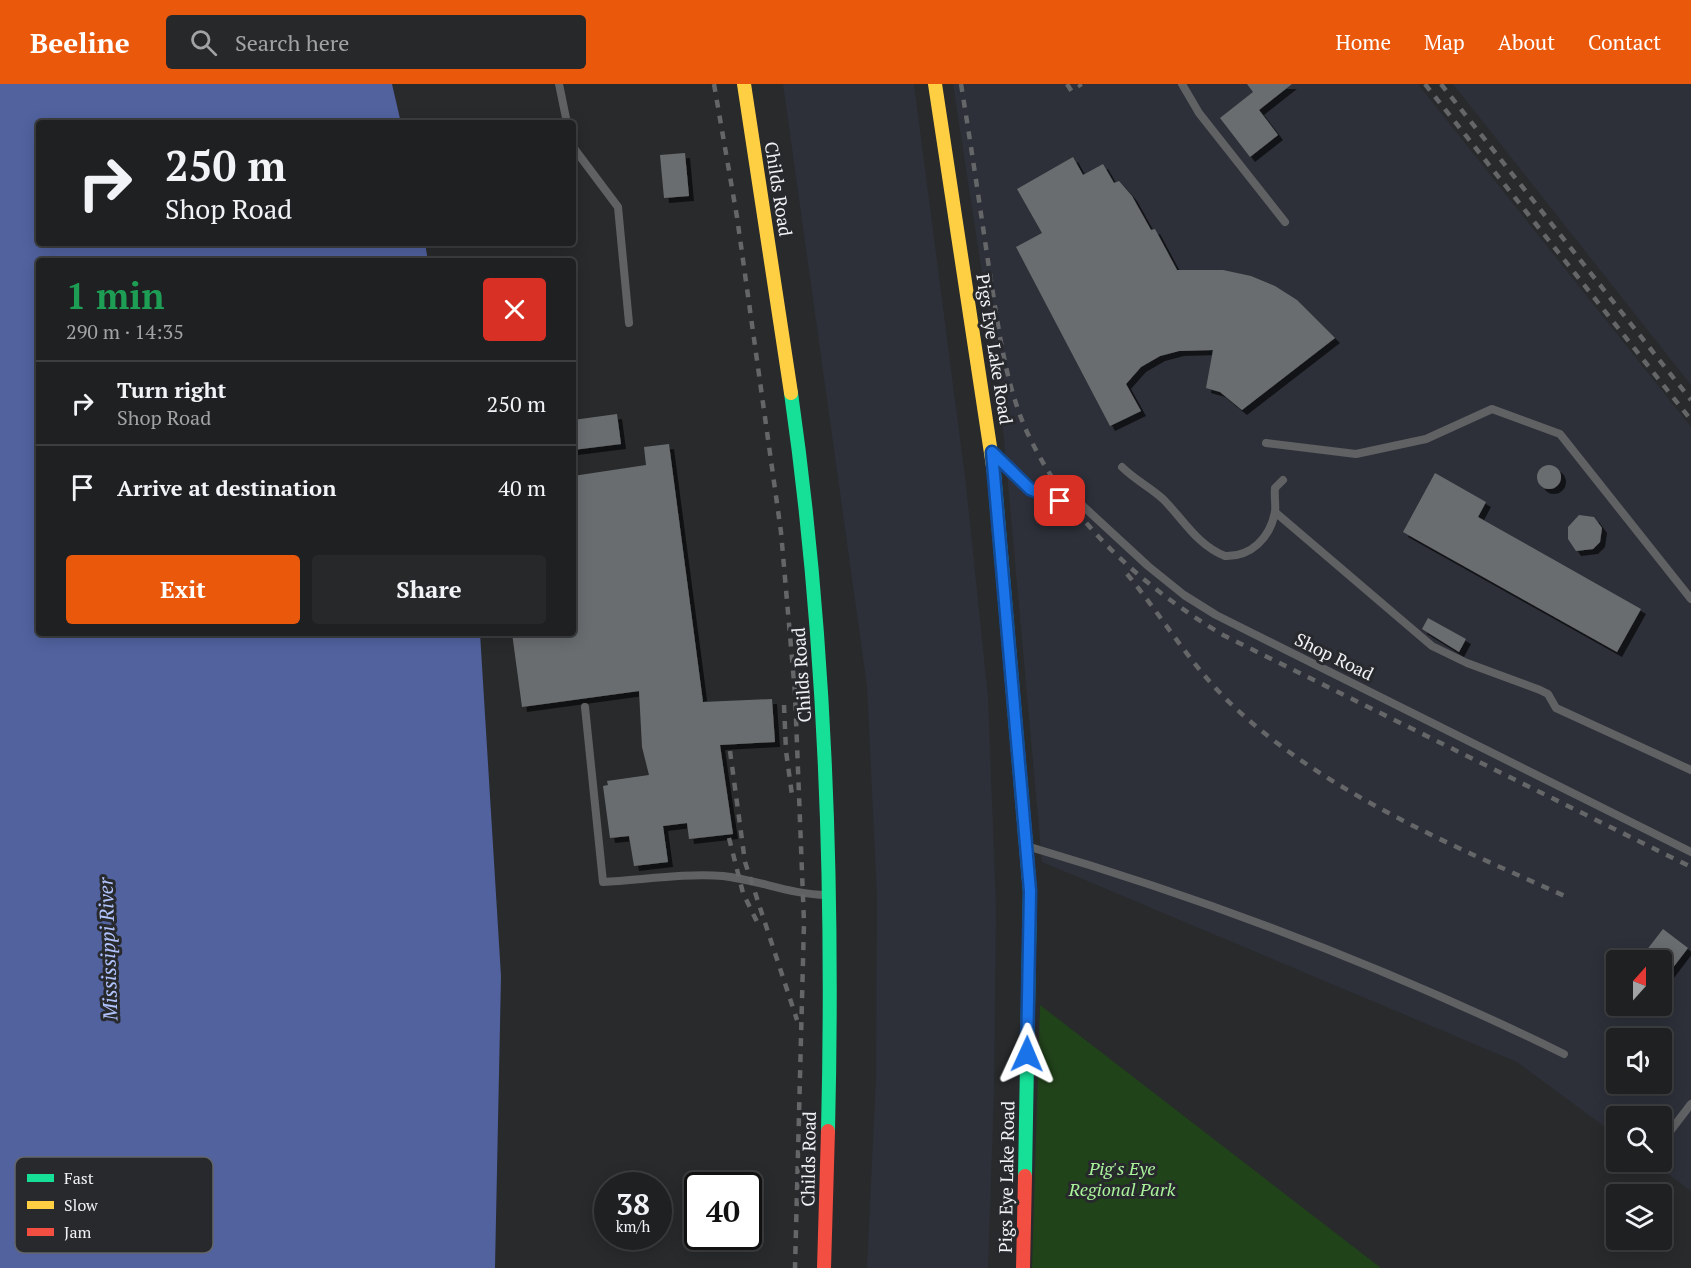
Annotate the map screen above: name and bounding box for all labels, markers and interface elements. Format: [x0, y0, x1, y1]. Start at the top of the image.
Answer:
search box [166, 15, 586, 69]
text: Beeline [30, 24, 130, 61]
icon: search [187, 26, 220, 59]
text: Search here [235, 28, 349, 57]
text: Home [1335, 28, 1391, 56]
text: Map [1424, 28, 1465, 56]
text: About [1498, 28, 1555, 56]
text: Contact [1588, 28, 1661, 56]
text: 250 m [165, 137, 286, 193]
street label: Childs Road [760, 140, 798, 238]
icon: right [66, 144, 144, 222]
text: Shop Road [165, 191, 292, 227]
text: 1 min [66, 272, 164, 319]
street label: Pigs Eye Lake Road [971, 272, 1019, 426]
button: close [483, 278, 546, 341]
text: 290 m · 14:35 [66, 318, 184, 345]
text: Turn right [117, 375, 226, 404]
icon: right [66, 387, 99, 420]
text: 250 m [486, 389, 546, 418]
text: Shop Road [117, 404, 211, 431]
icon: arrive [66, 471, 99, 504]
text: Arrive at destination [117, 473, 336, 502]
text: 40 m [498, 473, 546, 502]
pin [1034, 475, 1085, 526]
icon: arrive [1043, 484, 1076, 517]
button: Exit [66, 555, 300, 624]
button: Share [312, 555, 546, 624]
street label: Childs Road [786, 627, 816, 723]
street label: Shop Road [1291, 627, 1378, 685]
water label: Mississippi River [91, 876, 124, 1022]
north arrow [1606, 950, 1672, 1016]
map controls [1606, 950, 1672, 1250]
position arrow [995, 1022, 1059, 1086]
button: sound [1606, 1028, 1672, 1094]
street label: Pigs Eye Lake Road [993, 1101, 1019, 1253]
button: search [1606, 1106, 1672, 1172]
street label: Childs Road [795, 1111, 821, 1207]
park label: Pig's Eye Regional Park [1068, 1156, 1176, 1201]
legend [15, 1157, 213, 1253]
text: Fast [64, 1167, 94, 1189]
speed limit sign: 40 [684, 1172, 762, 1250]
text: 38 [616, 1184, 650, 1224]
button: layers [1606, 1184, 1672, 1250]
text: Slow [64, 1194, 98, 1216]
text: km/h [616, 1216, 650, 1236]
text: Jam [64, 1221, 92, 1243]

